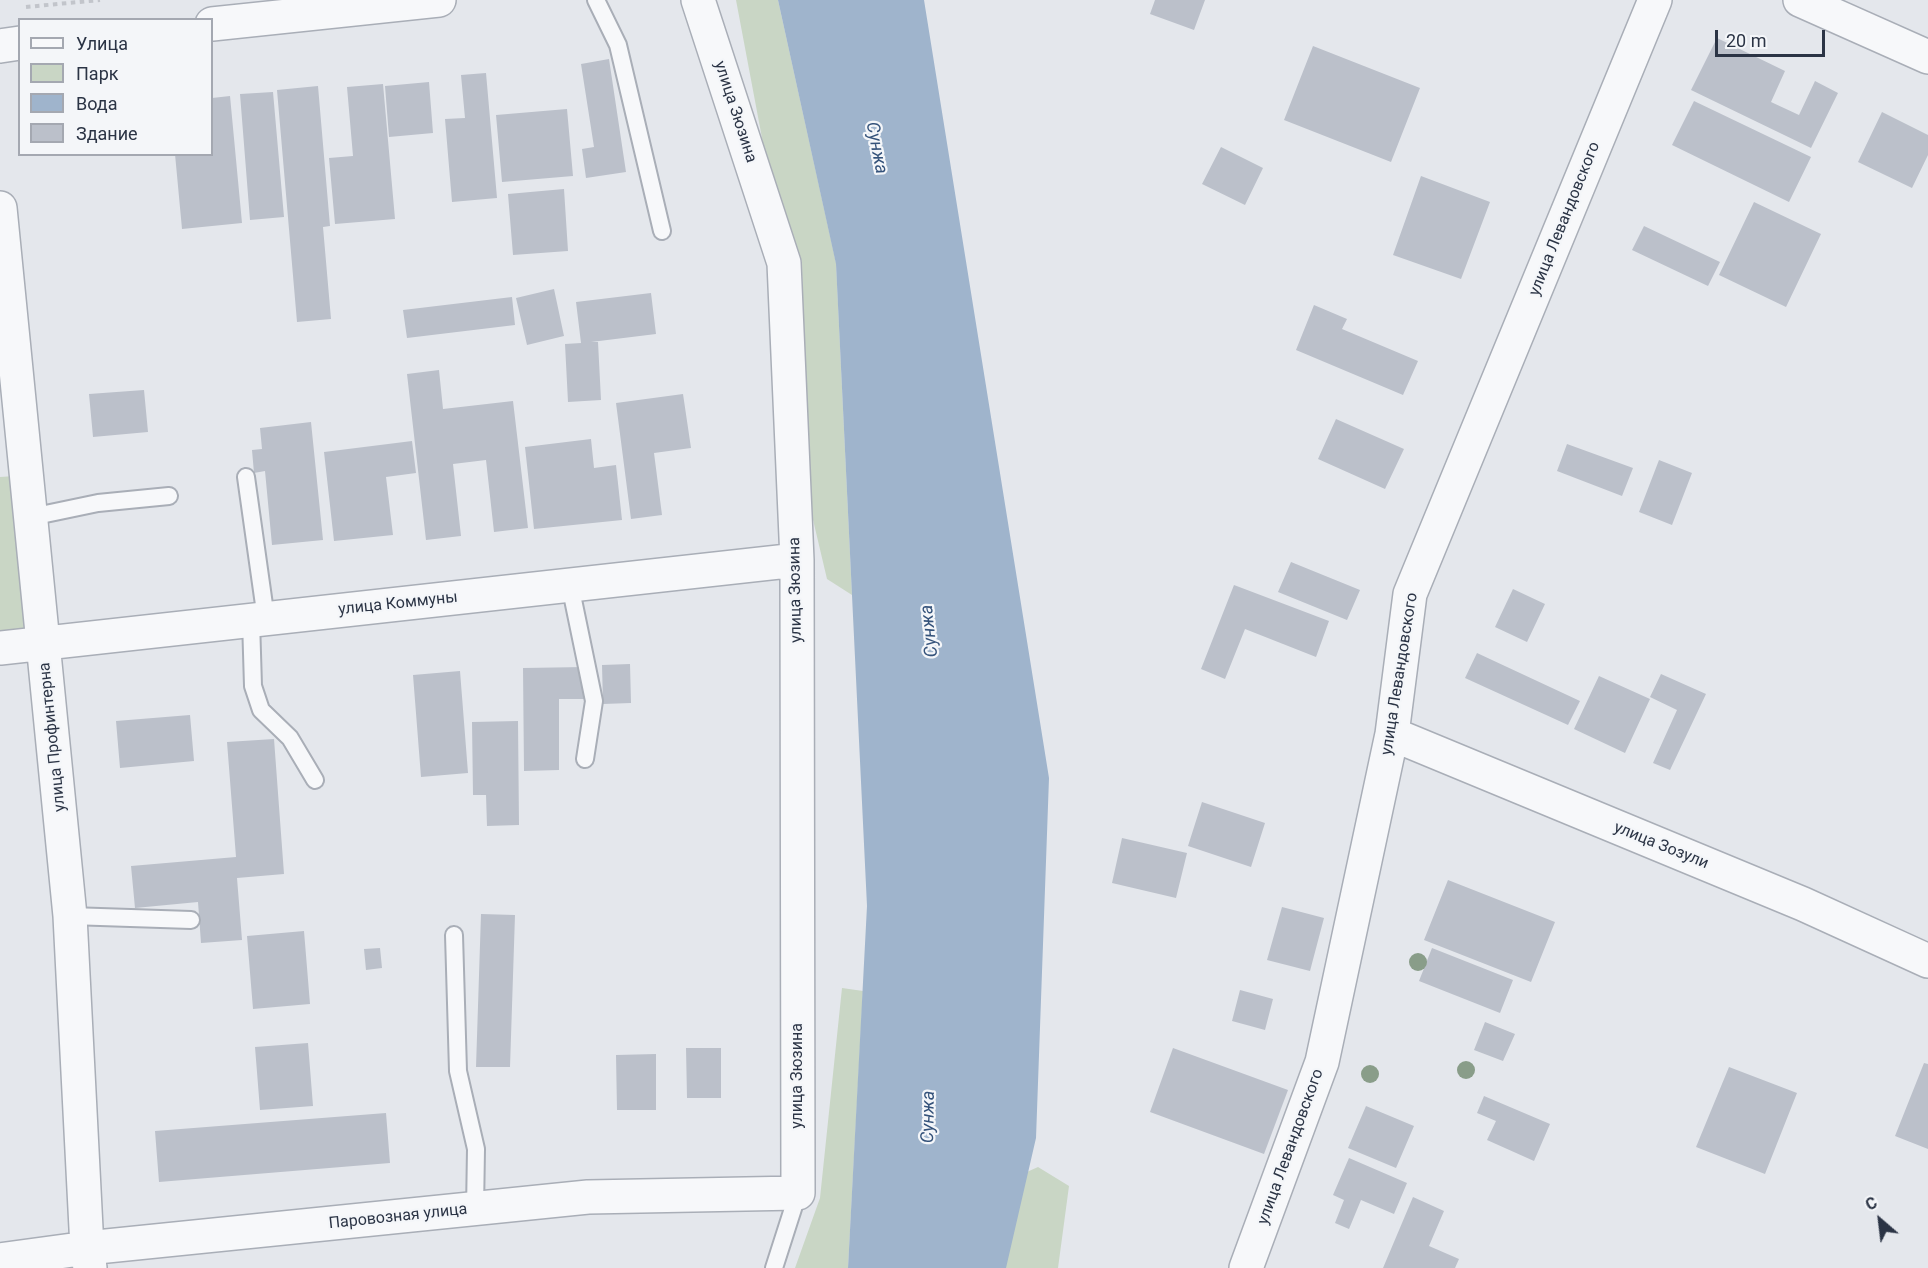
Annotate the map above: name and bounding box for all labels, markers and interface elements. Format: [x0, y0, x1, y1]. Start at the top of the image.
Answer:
legend [18, 18, 213, 156]
scale bar [1718, 18, 1828, 56]
text: 20 m [1726, 30, 1766, 51]
text: Улица [76, 33, 128, 54]
street label: улица Зюзина [710, 59, 760, 165]
text: Парк [76, 63, 118, 84]
text: Вода [76, 93, 118, 114]
water label: Сунжа [860, 120, 892, 176]
text: Здание [76, 123, 138, 144]
street label: улица Левандовского [1525, 139, 1605, 299]
street label: улица Зюзина [785, 537, 807, 643]
street label: улица Коммуны [337, 588, 459, 620]
street label: улица Левандовского [1378, 591, 1422, 757]
water label: Сунжа [917, 604, 943, 658]
street label: улица Профинтерна [36, 661, 70, 813]
street label: улица Зозули [1611, 818, 1711, 874]
street label: улица Зюзина [788, 1023, 808, 1129]
street label: улица Левандовского [1254, 1066, 1328, 1228]
water label: Сунжа [918, 1091, 940, 1143]
north arrow [1850, 1190, 1910, 1250]
text: С [1862, 1193, 1880, 1215]
street label: Паровозная улица [328, 1200, 468, 1234]

